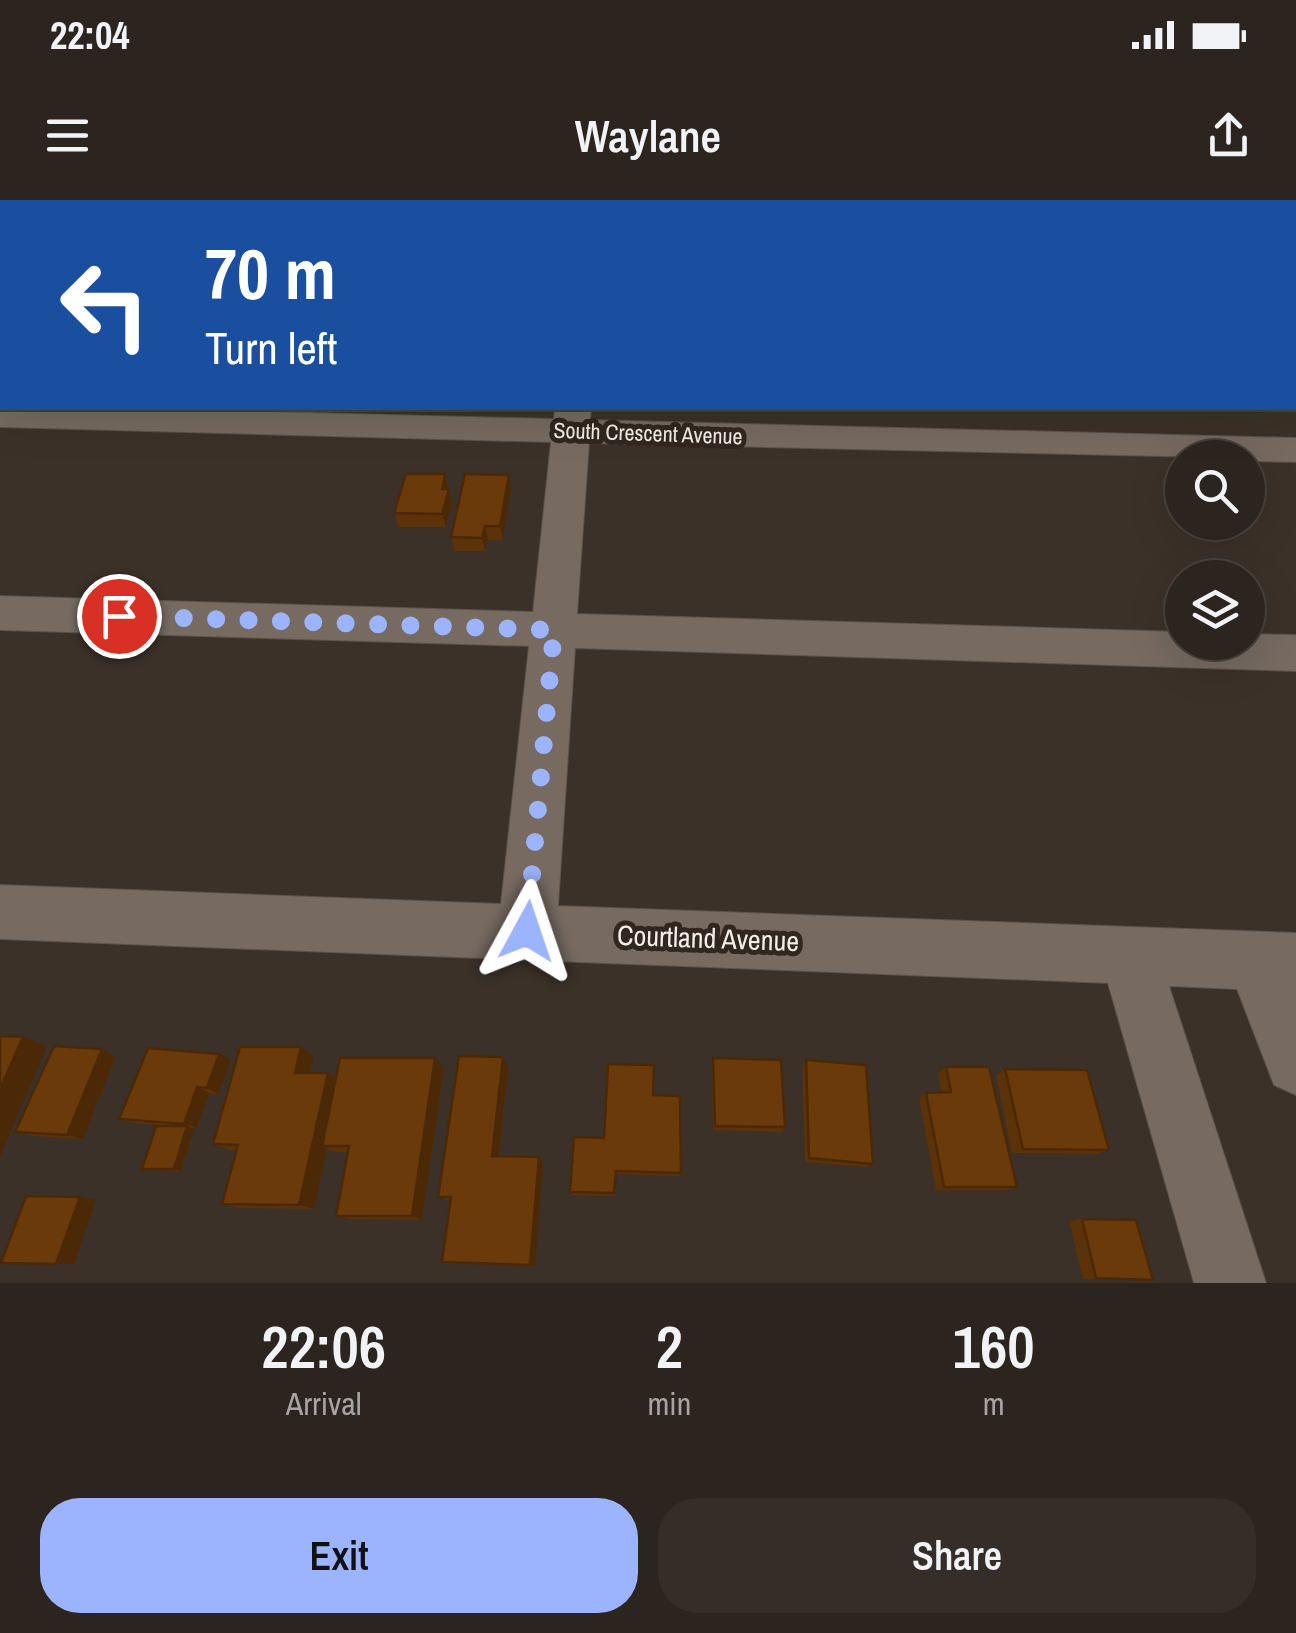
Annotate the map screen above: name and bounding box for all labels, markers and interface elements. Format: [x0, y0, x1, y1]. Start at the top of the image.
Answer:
text: 22:04 [50, 10, 130, 61]
text: Waylane [575, 105, 721, 166]
icon: menu [40, 108, 95, 163]
icon: share [1201, 108, 1256, 163]
text: 70 m [205, 227, 336, 321]
icon: left [40, 240, 170, 370]
text: Turn left [205, 317, 337, 378]
street label: South Crescent Avenue [553, 415, 743, 451]
map controls [1165, 440, 1265, 660]
button: search [1165, 440, 1265, 540]
button: layers [1165, 560, 1265, 660]
pin [77, 574, 162, 659]
icon: arrive [92, 589, 147, 644]
position arrow [475, 879, 579, 983]
street label: Courtland Avenue [616, 916, 800, 960]
text: 22:06 [261, 1306, 386, 1387]
text: 2 [656, 1306, 683, 1387]
text: 160 [953, 1306, 1035, 1387]
text: Arrival [286, 1382, 362, 1425]
text: min [648, 1382, 691, 1425]
text: m [983, 1382, 1005, 1425]
button: Exit [40, 1498, 638, 1613]
button: Share [658, 1498, 1256, 1613]

